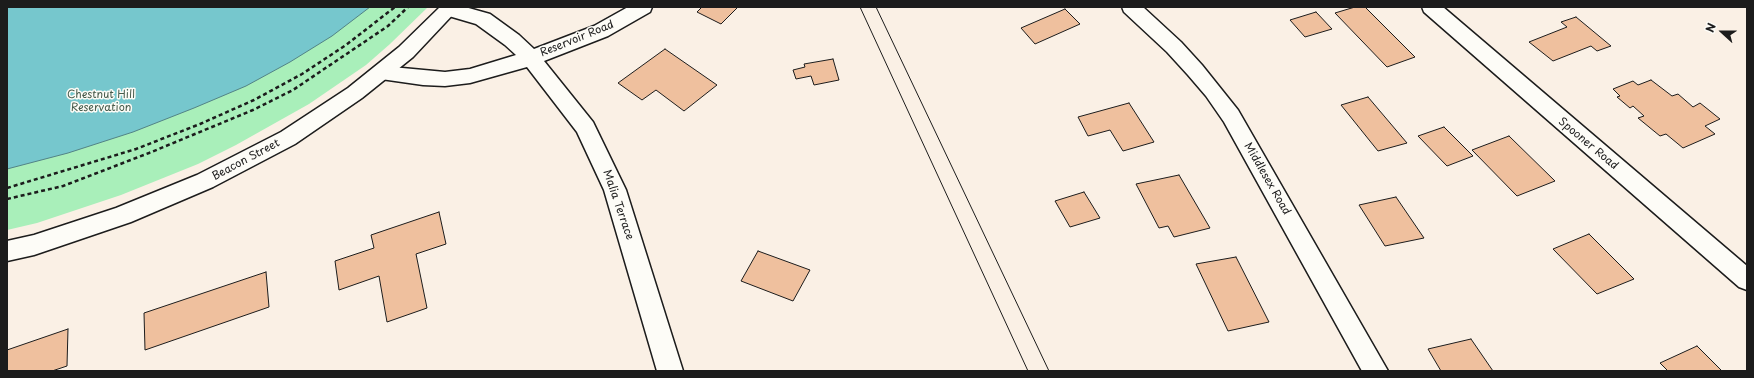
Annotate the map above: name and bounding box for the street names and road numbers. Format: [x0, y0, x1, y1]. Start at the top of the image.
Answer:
street label: Reservoir Road [538, 18, 616, 60]
street label: Spooner Road [1556, 115, 1620, 173]
street label: Beacon Street [210, 137, 282, 183]
street label: Middlesex Road [1241, 141, 1293, 217]
street label: Malia Terrace [600, 168, 636, 242]

